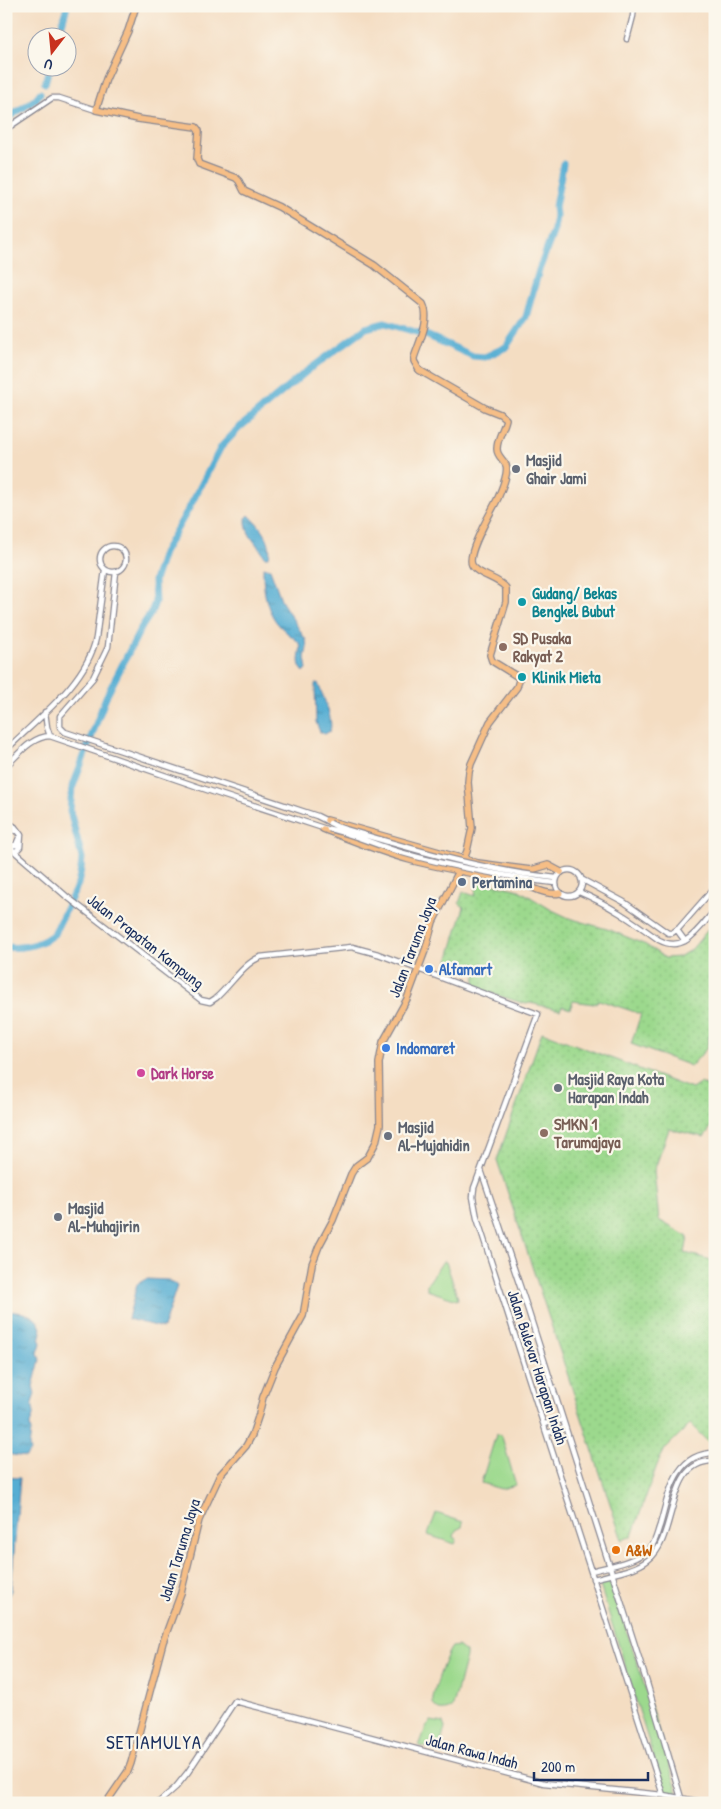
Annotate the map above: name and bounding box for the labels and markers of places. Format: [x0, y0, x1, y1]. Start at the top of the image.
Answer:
place label: Masjid Ghair Jami [526, 449, 587, 489]
marker: Masjid Ghair Jami [510, 463, 522, 475]
place label: Gudang/ Bekas Bengkel Bubut [532, 582, 618, 623]
marker: Gudang/ Bekas Bengkel Bubut [516, 596, 528, 608]
place label: SD Pusaka Rakyat 2 [513, 627, 572, 668]
marker: SD Pusaka Rakyat 2 [497, 641, 509, 653]
place label: Klinik Mieta [532, 666, 601, 688]
marker: Klinik Mieta [516, 671, 528, 683]
place label: Pertamina [472, 871, 533, 893]
marker: Pertamina [456, 876, 468, 888]
place label: Alfamart [439, 958, 492, 980]
marker: Alfamart [423, 963, 435, 975]
place label: Indomaret [396, 1037, 455, 1059]
marker: Indomaret [380, 1042, 392, 1054]
place label: Dark Horse [151, 1062, 215, 1084]
marker: Dark Horse [135, 1067, 147, 1079]
place label: Masjid Raya Kota Harapan Indah [568, 1068, 665, 1109]
marker: Masjid Raya Kota Harapan Indah [552, 1082, 564, 1094]
place label: SMKN 1 Tarumajaya [553, 1113, 621, 1154]
place label: Masjid Al-Mujahidin [398, 1116, 470, 1156]
marker: SMKN 1 Tarumajaya [538, 1127, 550, 1139]
marker: Masjid Al-Mujahidin [382, 1130, 394, 1142]
place label: Masjid Al-Muhajirin [68, 1197, 140, 1237]
marker: Masjid Al-Muhajirin [52, 1211, 64, 1223]
place label: A&W [626, 1539, 652, 1561]
marker: A&W [610, 1544, 622, 1556]

